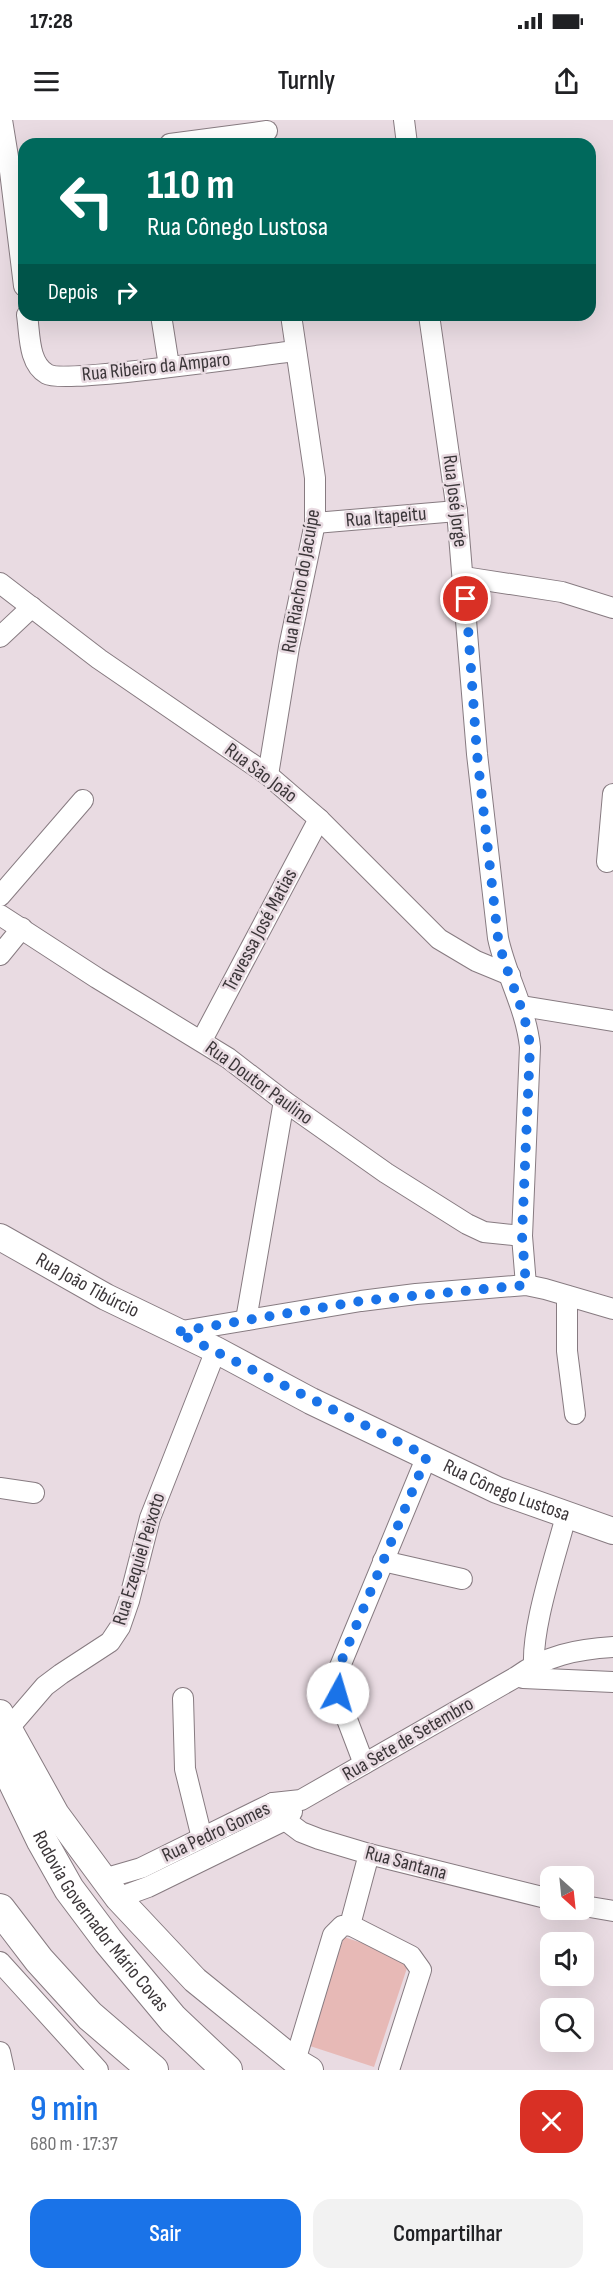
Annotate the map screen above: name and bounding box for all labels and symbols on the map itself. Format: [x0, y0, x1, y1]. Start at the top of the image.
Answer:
street label: Rua Ribeiro da Amparo [81, 347, 231, 387]
street label: Rua José Jorge [437, 453, 473, 549]
street label: Rua Itapeitu [345, 502, 427, 532]
street label: Rua Riacho do Jacuípe [277, 507, 325, 655]
pin [440, 573, 491, 624]
street label: Rua São João [220, 738, 302, 808]
street label: Travessa José Matias [218, 865, 302, 995]
street label: Rua Doutor Paulino [201, 1036, 317, 1130]
street label: Rua João Tibúrcio [31, 1248, 143, 1323]
street label: Rua Cônego Lustosa [439, 1454, 573, 1527]
street label: Rua Ezequiel Peixoto [108, 1490, 170, 1628]
position arrow [306, 1661, 370, 1725]
street label: Rua Sete de Setembro [338, 1692, 478, 1786]
street label: Rua Pedro Gomes [158, 1796, 274, 1868]
street label: Rodovia Governador Mário Covas [27, 1827, 174, 2017]
street label: Rua Santana [363, 1841, 449, 1885]
north arrow [540, 1866, 594, 1920]

